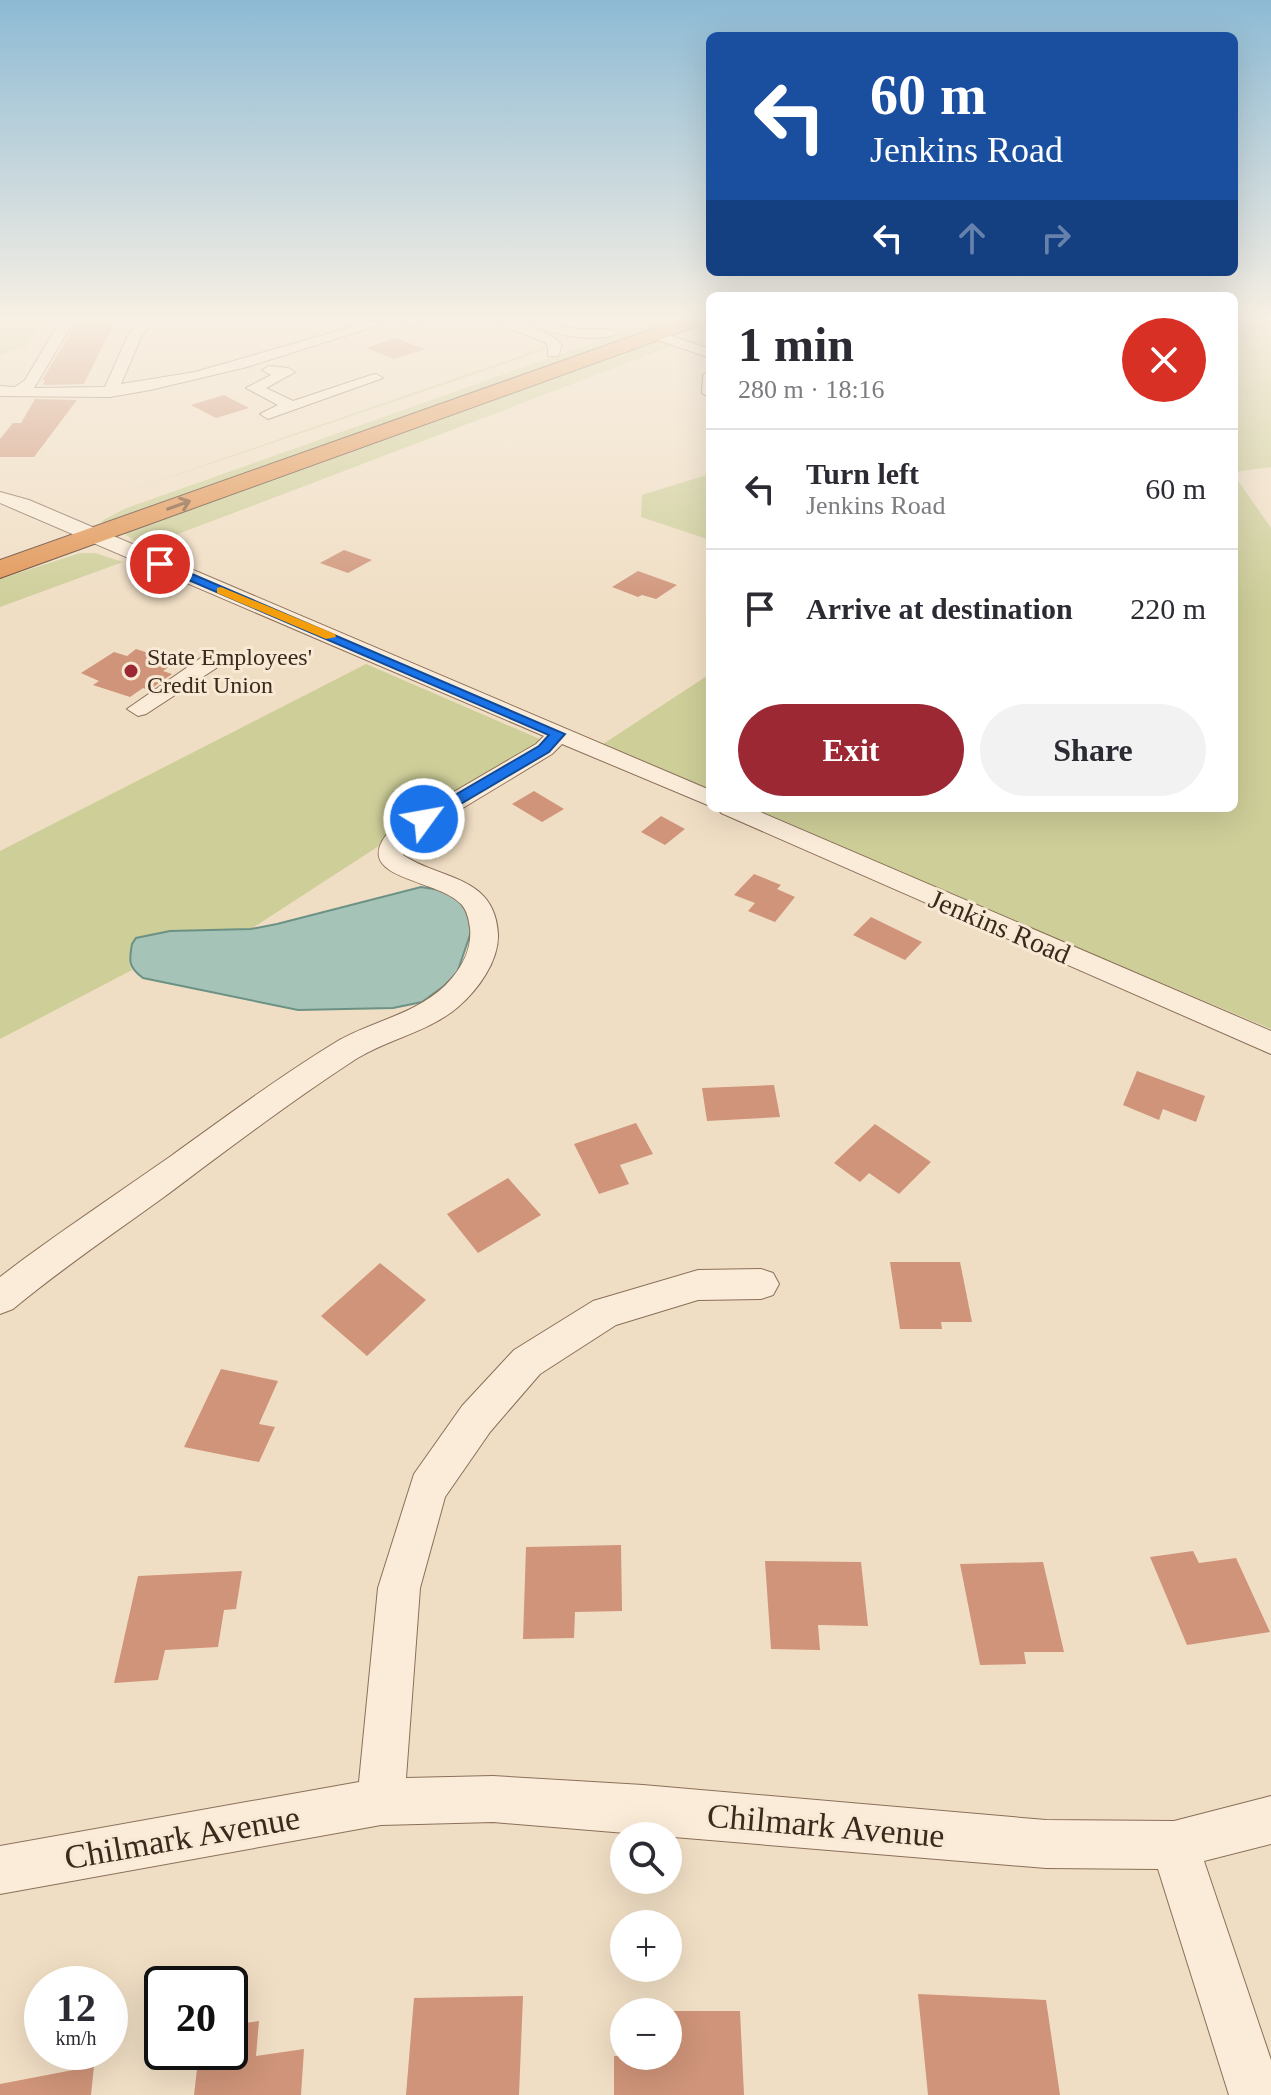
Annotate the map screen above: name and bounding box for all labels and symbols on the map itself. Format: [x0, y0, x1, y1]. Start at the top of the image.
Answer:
one-way arrow [166, 497, 190, 511]
pin [126, 530, 194, 598]
place label: State Employees' Credit Union [147, 644, 312, 698]
marker: State Employees' Credit Union [122, 662, 140, 680]
position arrow [382, 777, 466, 861]
street label: Jenkins Road [925, 883, 1075, 970]
street label: Chilmark Avenue [706, 1797, 946, 1854]
street label: Chilmark Avenue [62, 1799, 303, 1876]
speed limit sign: 20 [144, 1966, 248, 2070]

